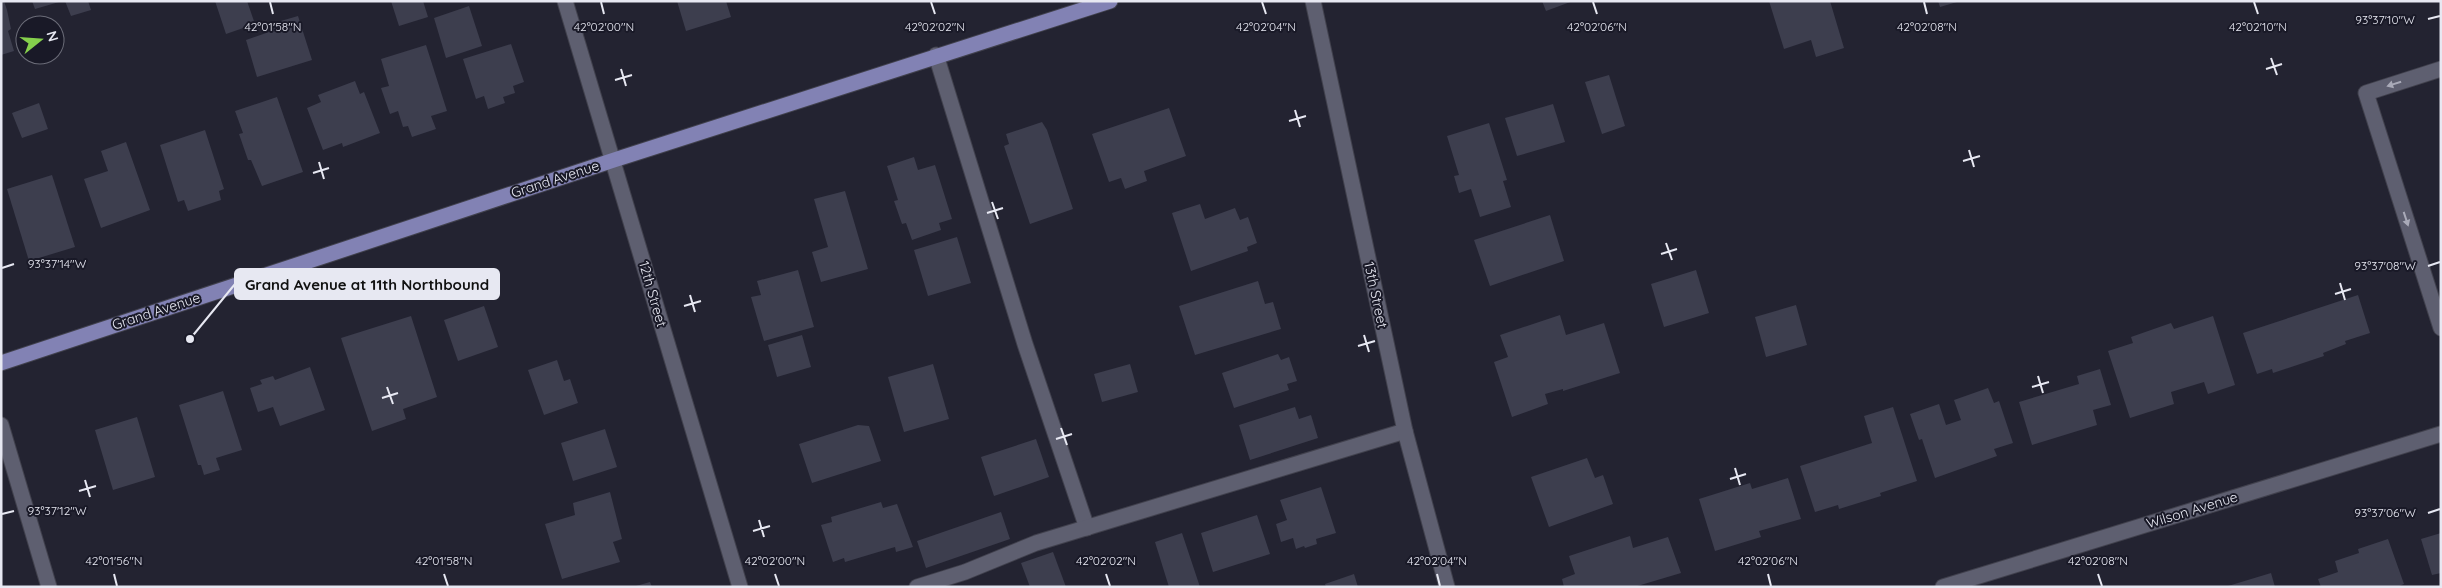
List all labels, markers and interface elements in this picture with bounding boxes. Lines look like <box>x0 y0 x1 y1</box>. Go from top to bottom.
text: 93°37'10"W <box>2355 12 2415 27</box>
north arrow <box>15 15 65 65</box>
text: 42°01'58"N <box>244 19 302 34</box>
text: 42°02'00"N <box>574 19 634 34</box>
text: 42°02'02"N <box>905 19 965 34</box>
text: 42°02'04"N <box>1236 19 1296 34</box>
text: 42°02'06"N <box>1567 19 1627 34</box>
text: 42°02'08"N <box>1897 19 1957 34</box>
text: 42°02'10"N <box>2229 19 2287 34</box>
text: N <box>42 29 63 44</box>
one-way arrow <box>2387 80 2402 88</box>
street label: Grand Avenue <box>509 156 601 202</box>
one-way arrow <box>2403 212 2411 227</box>
text: 93°37'14"W <box>28 256 87 271</box>
text: 93°37'08"W <box>2354 258 2416 273</box>
street label: 12th Street <box>635 259 671 329</box>
street label: 13th Street <box>1360 260 1392 330</box>
callout: Grand Avenue at 11th Northbound <box>235 269 499 299</box>
text: Grand Avenue at 11th Northbound <box>245 275 489 294</box>
street label: Grand Avenue <box>110 288 202 334</box>
street label: Wilson Avenue <box>2144 488 2240 532</box>
text: 93°37'12"W <box>27 503 87 518</box>
text: 93°37'06"W <box>2354 505 2416 520</box>
text: 42°01'56"N <box>85 553 143 568</box>
text: 42°01'58"N <box>415 553 473 568</box>
text: 42°02'00"N <box>745 553 805 568</box>
text: 42°02'02"N <box>1076 553 1136 568</box>
text: 42°02'04"N <box>1407 553 1467 568</box>
text: 42°02'06"N <box>1738 553 1798 568</box>
text: 42°02'08"N <box>2068 553 2128 568</box>

